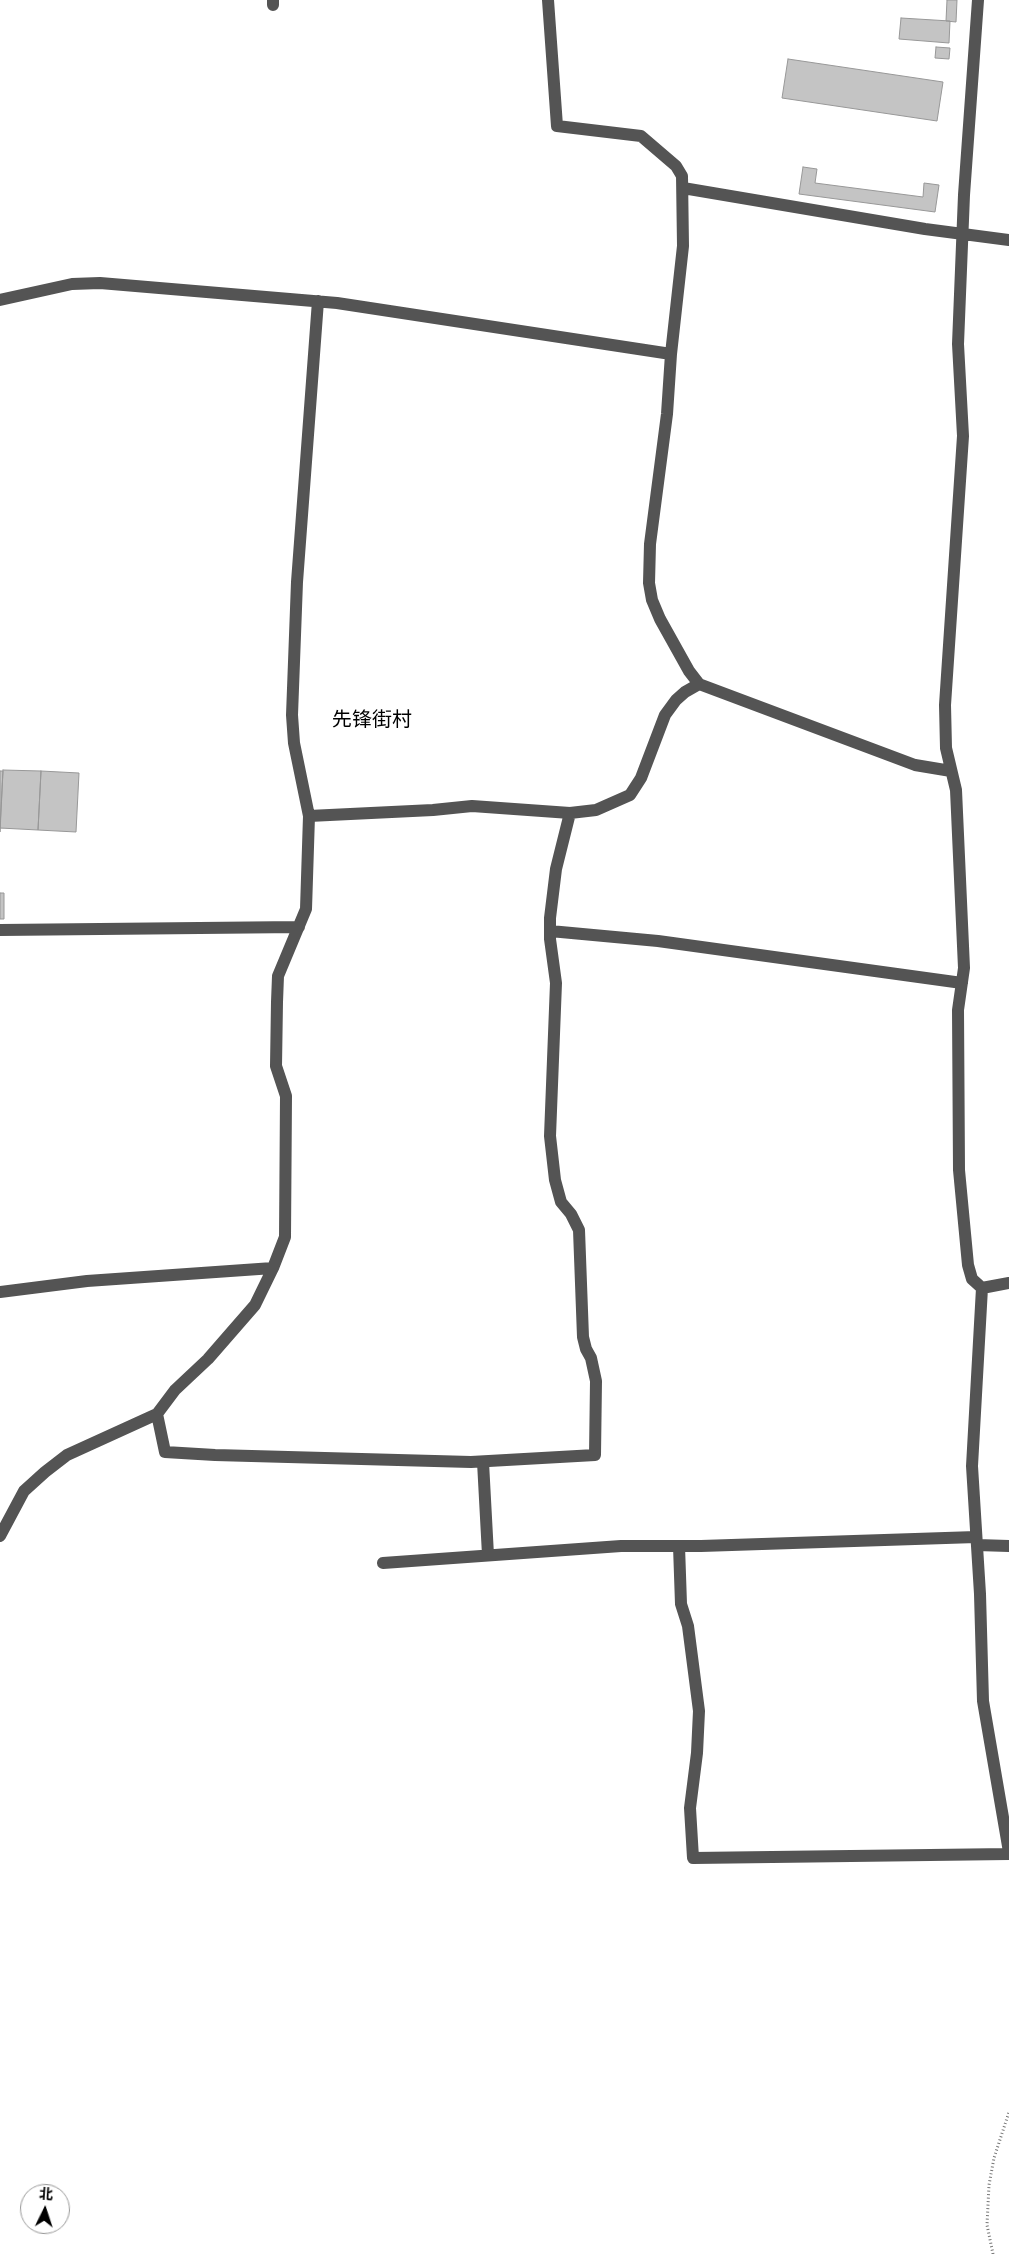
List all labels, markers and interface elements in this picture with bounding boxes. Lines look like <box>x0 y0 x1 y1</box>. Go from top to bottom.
district label: 先锋街村 <box>332 708 412 732</box>
north arrow <box>20 2184 70 2234</box>
text: 北 <box>38 2186 54 2204</box>

